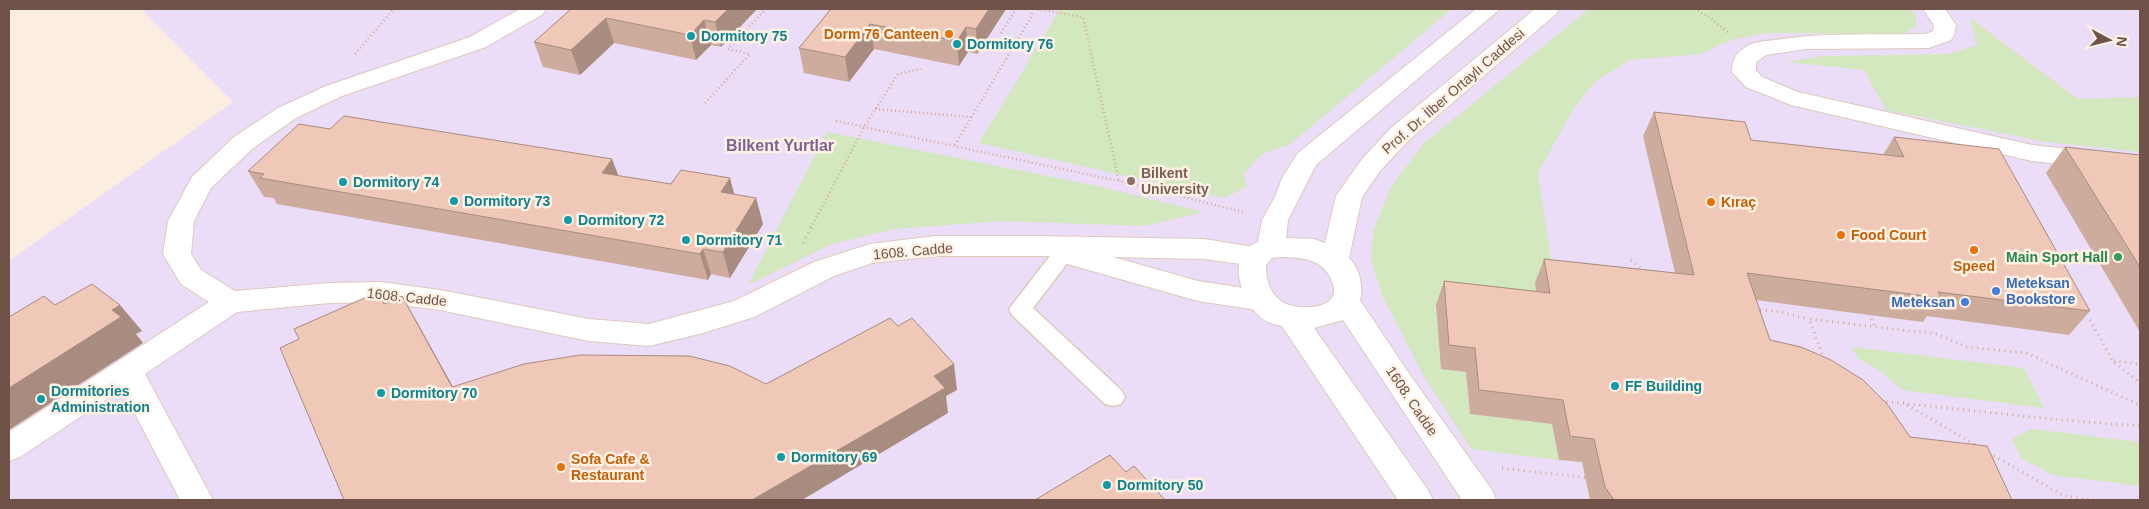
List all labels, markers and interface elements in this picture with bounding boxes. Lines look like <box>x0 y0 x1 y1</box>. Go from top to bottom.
north arrow <box>2084 15 2134 65</box>
street label: Prof. Dr. İlber Ortaylı Caddesi <box>1378 24 1527 157</box>
place label: Dorm 76 Canteen <box>824 26 939 42</box>
place label: Dormitory 75 <box>701 28 788 44</box>
marker: Dorm 76 Canteen <box>943 28 955 40</box>
marker: Dormitory 75 <box>685 30 697 42</box>
place label: Dormitory 76 <box>967 36 1054 52</box>
text: N <box>2113 36 2130 48</box>
marker: Dormitory 76 <box>951 38 963 50</box>
district label: Bilkent Yurtlar <box>726 137 834 154</box>
place label: Bilkent University <box>1141 165 1209 197</box>
place label: Dormitory 74 <box>353 174 440 190</box>
marker: Bilkent University <box>1125 175 1137 187</box>
marker: Dormitory 74 <box>337 176 349 188</box>
place label: Dormitory 73 <box>464 193 551 209</box>
place label: Kıraç <box>1721 194 1756 210</box>
marker: Dormitory 73 <box>448 195 460 207</box>
marker: Kıraç <box>1705 196 1717 208</box>
place label: Dormitory 72 <box>578 212 665 228</box>
marker: Dormitory 72 <box>562 214 574 226</box>
place label: Food Court <box>1851 227 1927 243</box>
marker: Food Court <box>1835 229 1847 241</box>
place label: Dormitory 71 <box>696 232 783 248</box>
marker: Dormitory 71 <box>680 234 692 246</box>
street label: 1608. Cadde <box>872 240 954 262</box>
marker: Speed <box>1968 244 1980 256</box>
place label: Main Sport Hall <box>2006 249 2108 265</box>
marker: Main Sport Hall <box>2112 251 2124 263</box>
place label: Speed <box>1953 258 1995 274</box>
place label: Meteksan Bookstore <box>2006 275 2075 307</box>
street label: 1608. Cadde <box>366 285 448 309</box>
marker: Meteksan Bookstore <box>1990 285 2002 297</box>
place label: Meteksan <box>1891 294 1955 310</box>
marker: Meteksan <box>1959 296 1971 308</box>
street label: 1608. Cadde <box>1383 363 1441 439</box>
place label: FF Building <box>1625 378 1702 394</box>
marker: FF Building <box>1609 380 1621 392</box>
place label: Dormitories Administration <box>51 383 150 415</box>
place label: Dormitory 70 <box>391 385 478 401</box>
marker: Dormitory 70 <box>375 387 387 399</box>
marker: Dormitories Administration <box>35 393 47 405</box>
place label: Dormitory 69 <box>791 449 878 465</box>
place label: Sofa Cafe & Restaurant <box>571 451 650 483</box>
marker: Dormitory 69 <box>775 451 787 463</box>
marker: Sofa Cafe & Restaurant <box>555 461 567 473</box>
place label: Dormitory 50 <box>1117 477 1204 493</box>
marker: Dormitory 50 <box>1101 479 1113 491</box>

